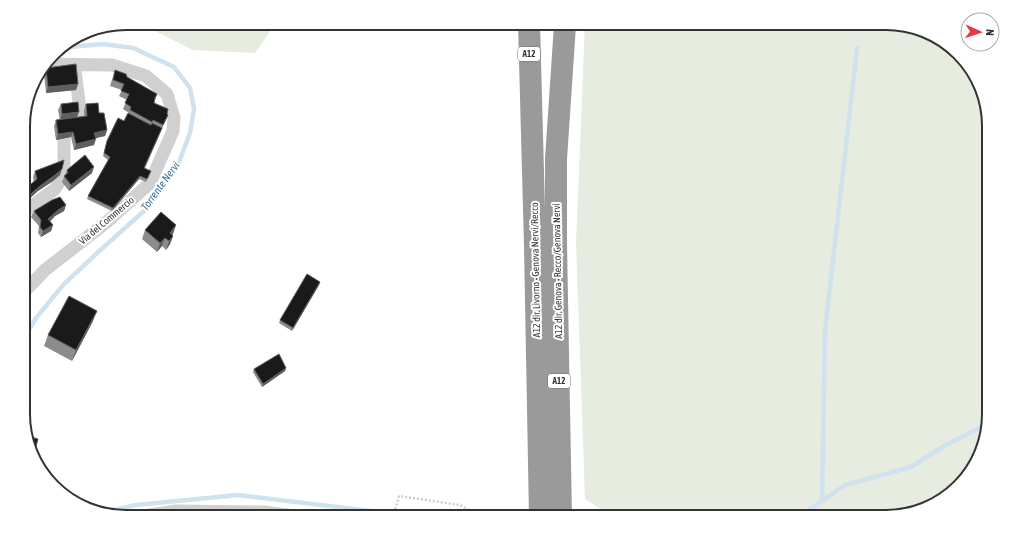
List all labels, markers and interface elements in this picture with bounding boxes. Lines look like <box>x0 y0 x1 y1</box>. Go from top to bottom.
north arrow <box>960 12 1000 52</box>
text: N <box>984 29 996 36</box>
road number: A12 <box>518 47 540 61</box>
water label: Torrente Nervi <box>138 159 182 213</box>
street label: Via del Commercio <box>77 194 136 247</box>
street label: A12 dir. Livorno - Genova Nervi/Recco <box>529 202 542 338</box>
street label: A12 dir. Genova - Recco/Genova Nervi <box>551 203 564 339</box>
road number: A12 <box>548 374 570 388</box>

